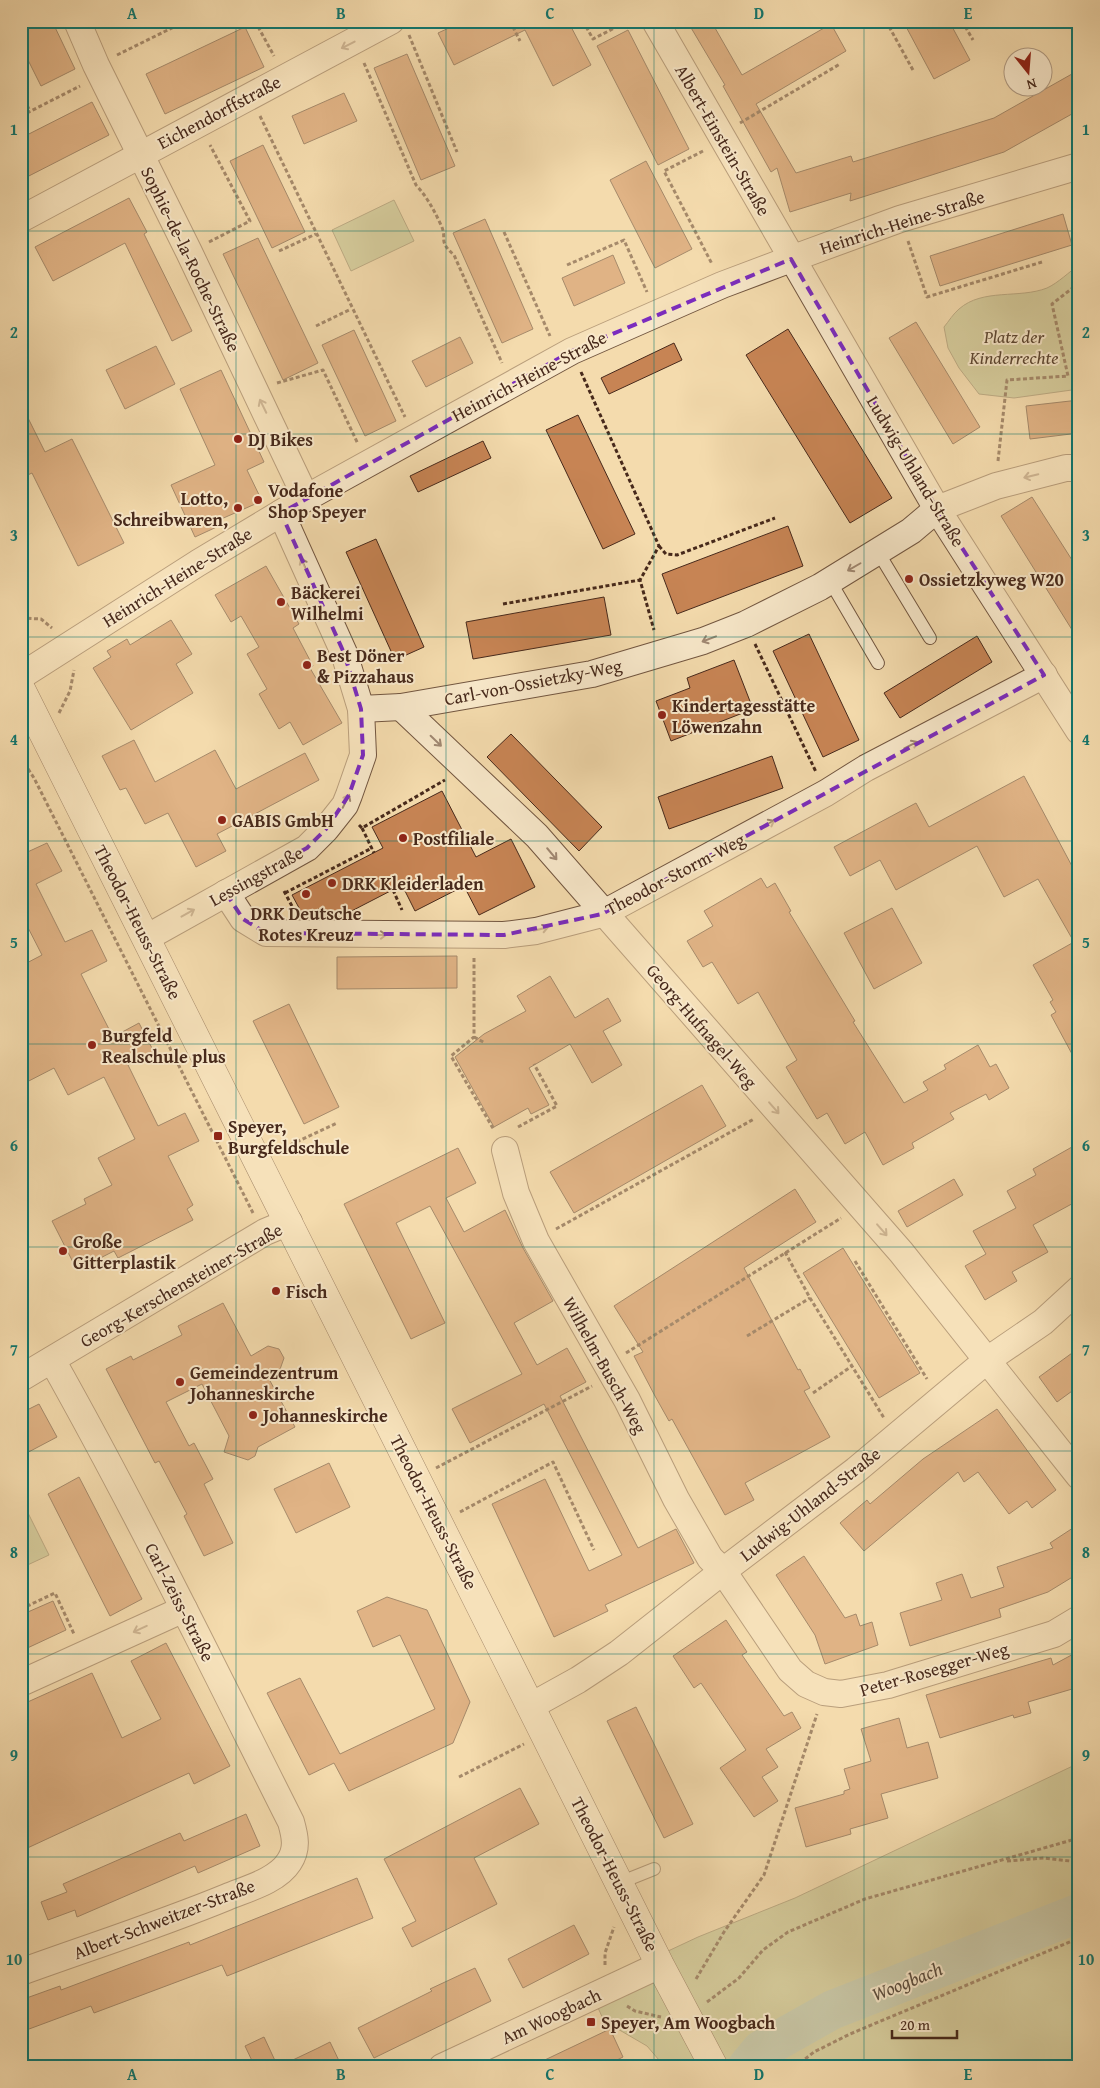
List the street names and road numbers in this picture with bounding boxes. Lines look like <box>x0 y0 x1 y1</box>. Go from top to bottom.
street label: Albert-Einstein-Straße <box>669 59 777 221</box>
street label: Eichendorffstraße <box>152 68 286 156</box>
street label: Sophie-de-la-Roche-Straße <box>134 162 248 356</box>
street label: Heinrich-Heine-Straße <box>816 183 988 261</box>
street label: Heinrich-Heine-Straße <box>447 324 611 428</box>
street label: Ludwig-Uhland-Straße <box>860 390 972 552</box>
street label: Heinrich-Heine-Straße <box>97 520 257 634</box>
street label: Carl-von-Ossietzky-Weg <box>442 652 624 712</box>
street label: Theodor-Storm-Weg <box>600 826 750 922</box>
street label: Lessingstraße <box>204 839 308 913</box>
street label: Theodor-Heuss-Straße <box>87 840 189 1004</box>
street label: Georg-Hufnagel-Weg <box>640 958 764 1094</box>
street label: Georg-Kerschensteiner-Straße <box>75 1216 287 1354</box>
street label: Wilhelm-Busch-Weg <box>556 1292 654 1438</box>
street label: Theodor-Heuss-Straße <box>383 1430 485 1594</box>
street label: Ludwig-Uhland-Straße <box>734 1440 886 1568</box>
street label: Carl-Zeiss-Straße <box>138 1538 222 1666</box>
street label: Peter-Rosegger-Weg <box>856 1635 1012 1703</box>
street label: Theodor-Heuss-Straße <box>564 1792 666 1956</box>
street label: Albert-Schweitzer-Straße <box>69 1872 259 1966</box>
street label: Am Woogbach <box>497 1981 605 2051</box>

